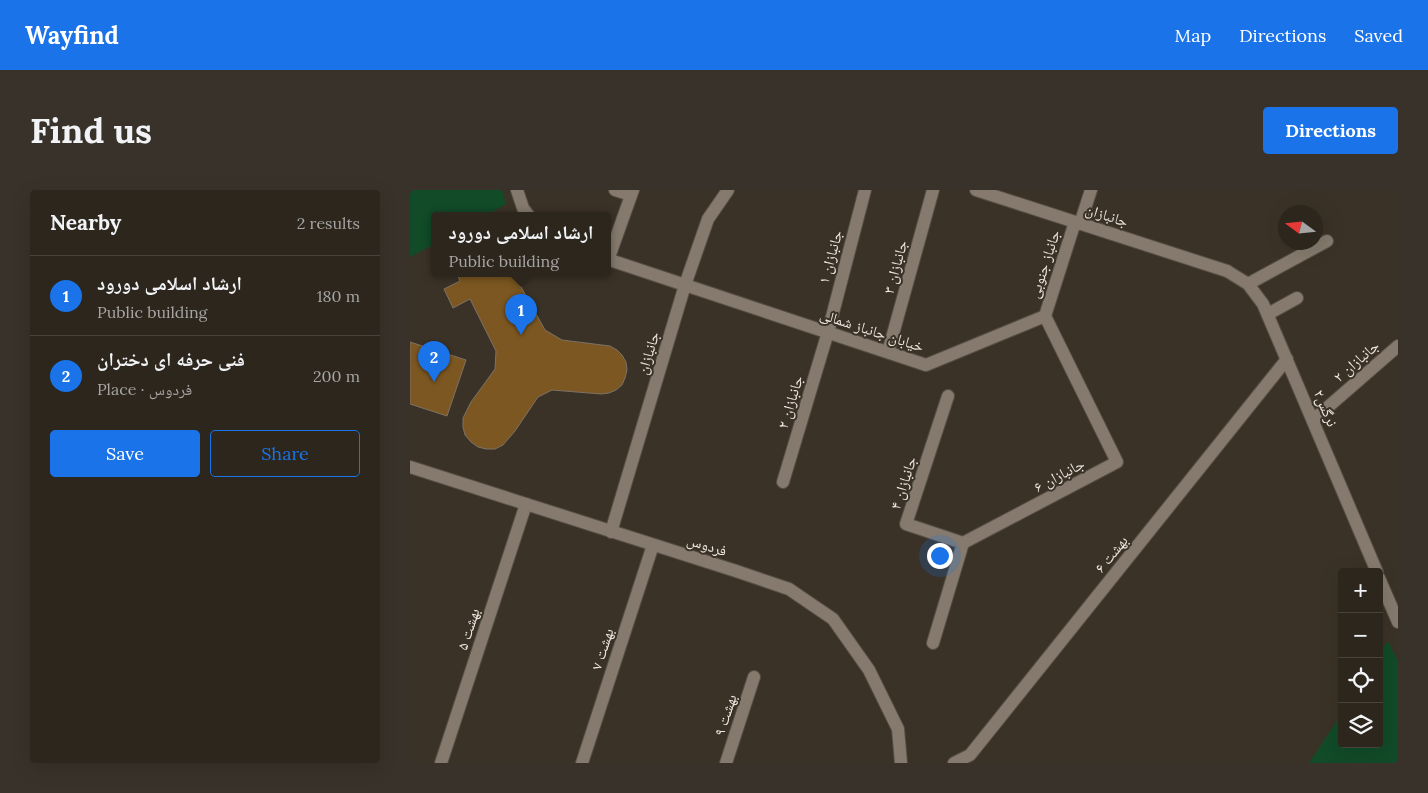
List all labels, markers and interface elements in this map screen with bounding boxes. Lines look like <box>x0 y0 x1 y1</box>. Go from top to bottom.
text: Wayfind <box>25 20 119 51</box>
text: Map <box>1175 24 1211 47</box>
text: Directions <box>1239 24 1326 47</box>
text: Saved <box>1354 24 1403 47</box>
button: Directions <box>1263 107 1398 154</box>
text: Find us <box>30 108 152 153</box>
street label: جانبازان <box>1083 199 1131 232</box>
north arrow <box>1278 205 1323 250</box>
text: Nearby <box>50 209 121 236</box>
popup <box>431 212 611 277</box>
text: 2 results <box>297 213 360 233</box>
text: ارشاد اسلامی دورود <box>449 220 593 244</box>
street label: جانباز جنوبی <box>1024 227 1065 301</box>
street label: جانبازان ۱ <box>814 228 847 286</box>
street label: جانبازان ۳ <box>879 238 912 296</box>
text: Public building <box>449 251 559 271</box>
text: ارشاد اسلامی دورود <box>97 271 242 295</box>
text: 1 <box>63 286 69 306</box>
text: 180 m <box>317 286 360 306</box>
pin: 1 <box>505 294 537 335</box>
text: Public building <box>97 302 207 322</box>
street label: خیابان جانباز شمالی <box>817 304 927 357</box>
street label: جانبازان <box>633 329 665 377</box>
street label: جانبازان ۲ <box>1329 336 1384 387</box>
pin: 2 <box>418 341 450 382</box>
text: فنی حرفه ای دختران <box>97 347 245 371</box>
text: 2 <box>62 366 70 386</box>
text: 200 m <box>313 366 360 386</box>
street label: جانبازان ۲ <box>773 373 808 431</box>
text: Place · فردوس <box>97 379 192 399</box>
street label: نرگس۲ <box>1309 387 1342 430</box>
button: Save <box>50 430 200 477</box>
button: Share <box>210 430 360 477</box>
street label: جانبازان ۴ <box>886 454 922 512</box>
street label: جانبازان ۶ <box>1030 454 1088 497</box>
street label: فردوس <box>684 530 729 561</box>
street label: بهشت ۶ <box>1090 531 1132 577</box>
your location <box>927 543 953 569</box>
map controls <box>1338 568 1383 748</box>
button: + <box>1338 568 1383 613</box>
street label: بهشت ۵ <box>452 606 484 652</box>
button: − <box>1338 613 1383 658</box>
street label: بهشت ۷ <box>586 626 618 672</box>
button: locate <box>1338 658 1383 703</box>
street label: بهشت ۹ <box>709 692 741 738</box>
button: layers <box>1338 703 1383 748</box>

